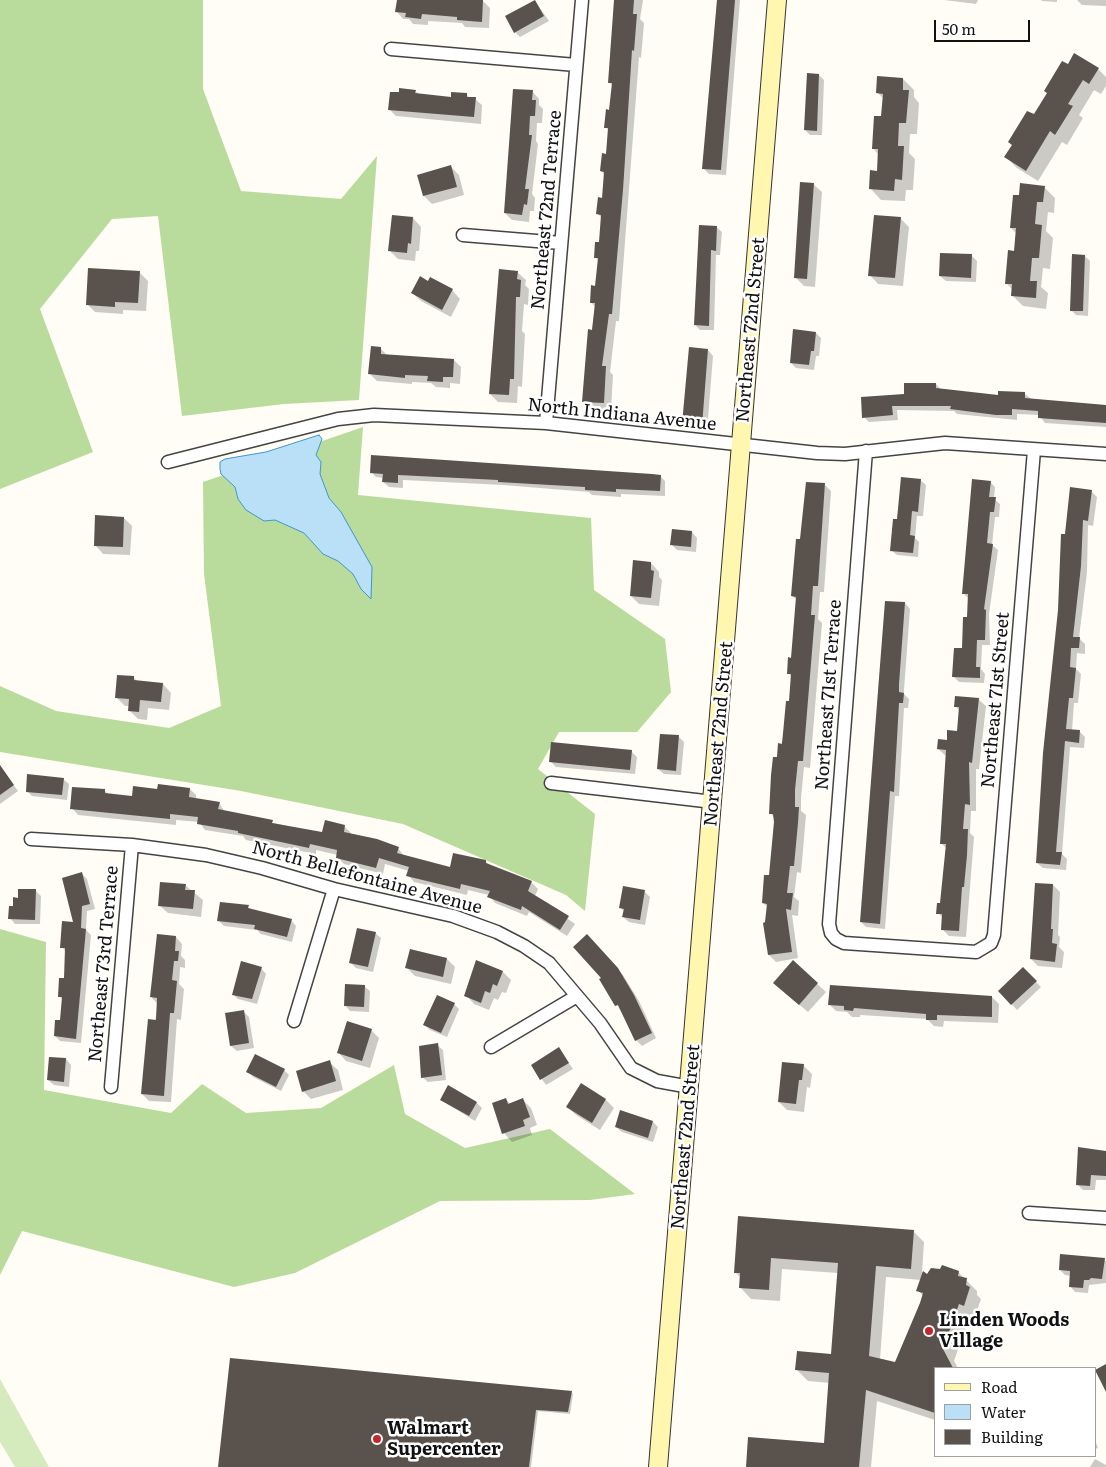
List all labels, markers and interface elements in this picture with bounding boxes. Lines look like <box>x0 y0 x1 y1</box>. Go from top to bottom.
scale bar <box>936 10 1032 42</box>
text: 50 m <box>942 17 976 40</box>
street label: Northeast 72nd Terrace <box>528 109 566 311</box>
street label: Northeast 72nd Street <box>732 236 770 424</box>
street label: North Indiana Avenue <box>526 394 718 436</box>
street label: Northeast 71st Terrace <box>812 599 846 791</box>
street label: Northeast 71st Street <box>978 611 1014 789</box>
street label: Northeast 72nd Street <box>700 640 738 828</box>
street label: North Bellefontaine Avenue <box>250 837 484 919</box>
street label: Northeast 73rd Terrace <box>85 865 123 1063</box>
street label: Northeast 72nd Street <box>667 1043 705 1231</box>
place label: Linden Woods Village <box>939 1310 1069 1352</box>
marker: Linden Woods Village <box>923 1325 935 1337</box>
legend <box>934 1367 1096 1457</box>
text: Road <box>981 1375 1017 1398</box>
text: Water <box>981 1400 1026 1423</box>
place label: Walmart Supercenter <box>387 1418 501 1460</box>
text: Building <box>981 1425 1043 1448</box>
marker: Walmart Supercenter <box>371 1433 383 1445</box>

